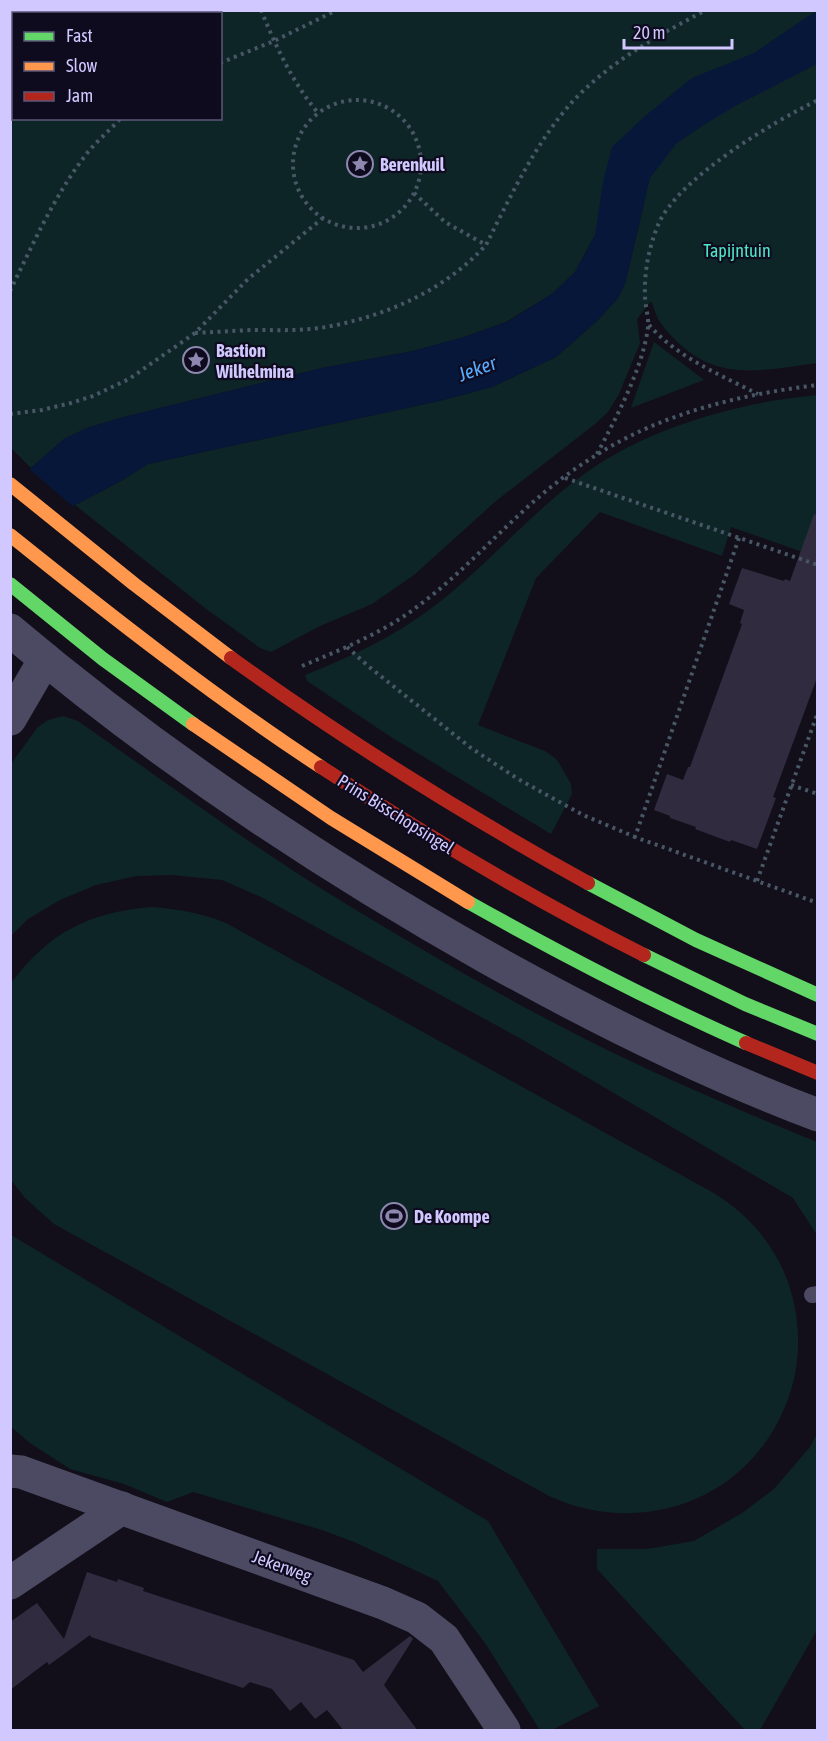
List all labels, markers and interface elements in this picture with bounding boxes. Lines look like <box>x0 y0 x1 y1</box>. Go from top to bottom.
legend <box>12 12 222 120</box>
scale bar <box>624 12 732 50</box>
text: 20 m <box>633 22 665 43</box>
text: Fast <box>66 25 93 46</box>
text: Slow <box>66 55 97 76</box>
text: Jam <box>66 85 93 106</box>
place icon: Berenkuil <box>345 149 375 179</box>
place label: Berenkuil <box>380 154 445 175</box>
park label: Tapijntuin <box>703 240 771 261</box>
place label: Bastion Wilhelmina <box>215 340 294 382</box>
place icon: Bastion Wilhelmina <box>181 345 211 375</box>
water label: Jeker <box>454 350 500 386</box>
street label: Prins Bisschopsingel <box>334 770 458 858</box>
sports icon: De Koompe <box>379 1201 409 1231</box>
place label: De Koompe <box>414 1206 490 1227</box>
street label: Jekerweg <box>250 1546 315 1586</box>

